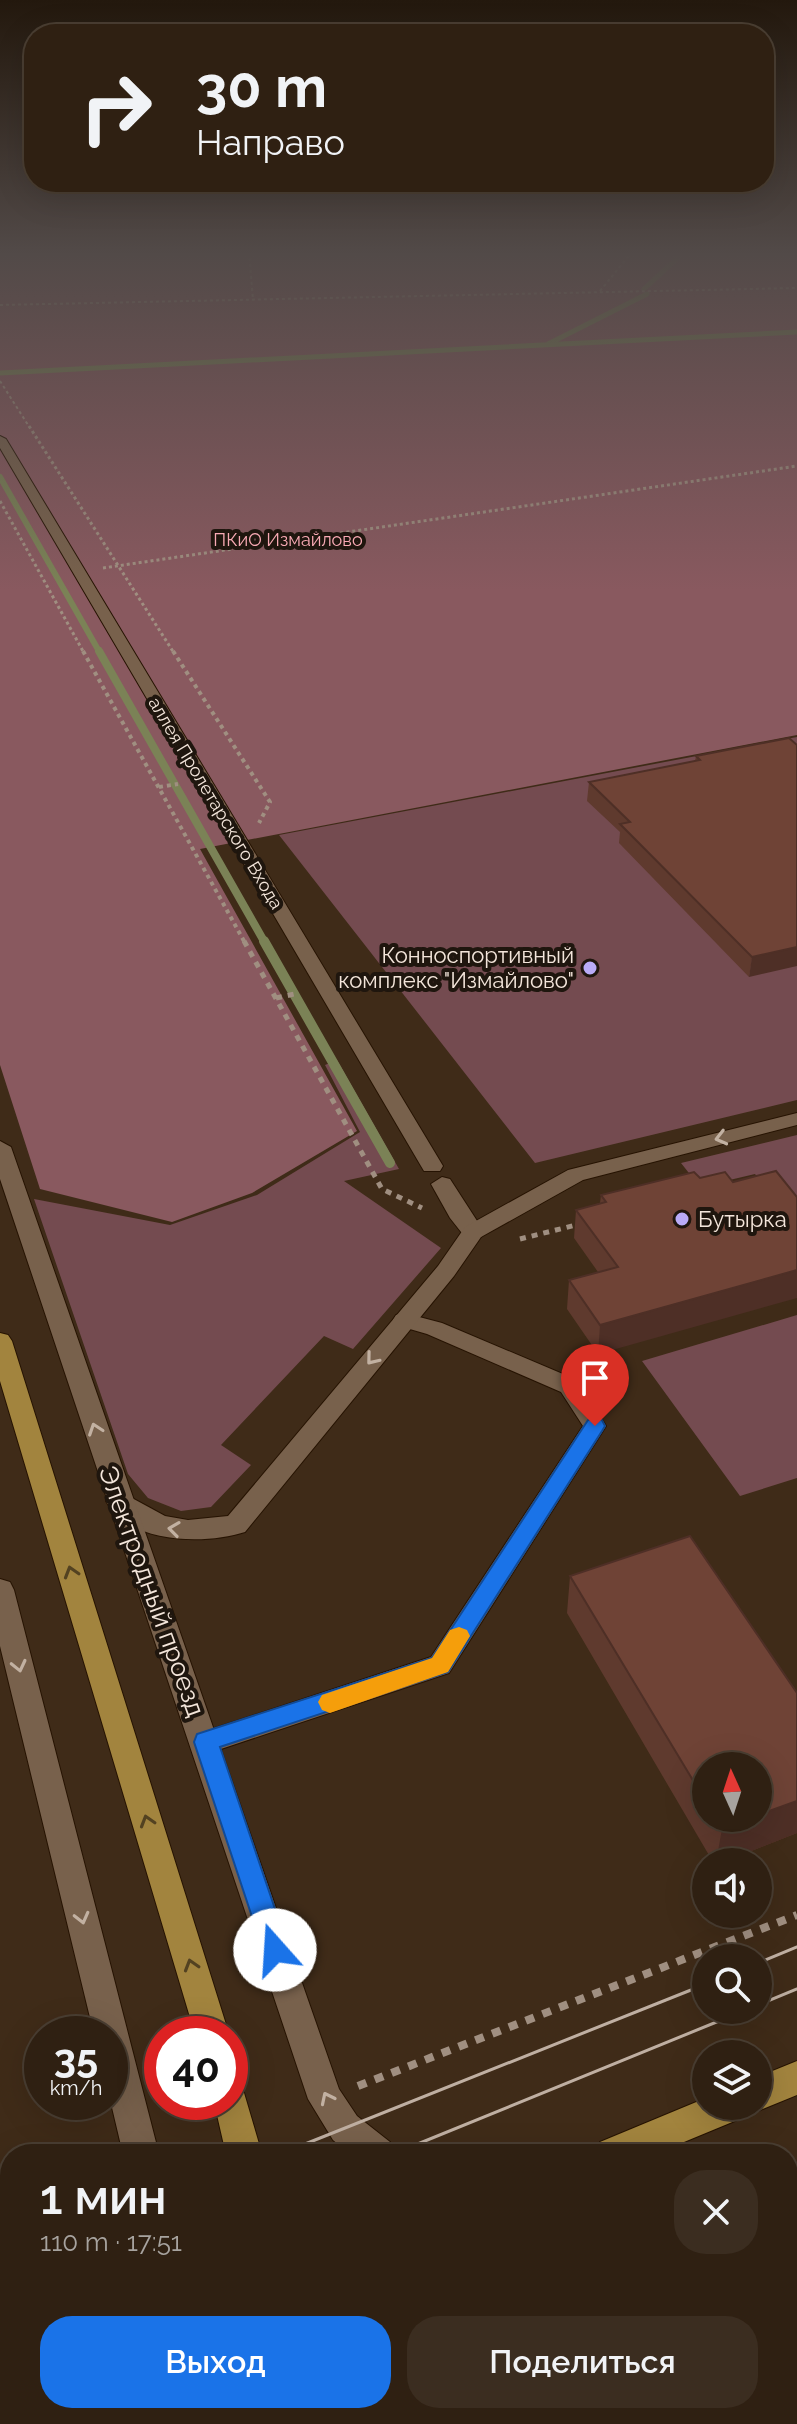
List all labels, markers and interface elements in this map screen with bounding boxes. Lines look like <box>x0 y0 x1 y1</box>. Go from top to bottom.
text: 30 m <box>196 54 327 120</box>
icon: right <box>64 56 168 160</box>
text: Направо <box>196 121 345 163</box>
park label: ПКиО Измайлово <box>213 529 363 550</box>
street label: аллея Пролетарского Входа <box>144 693 288 913</box>
place label: Конноспортивный комплекс "Измайлово" <box>338 942 574 993</box>
marker: Конноспортивный комплекс "Измайлово" <box>581 959 599 977</box>
one-way arrow <box>715 1129 729 1146</box>
place label: Бутырка <box>698 1206 787 1232</box>
marker: Бутырка <box>673 1210 691 1228</box>
pin <box>561 1344 629 1426</box>
one-way arrow <box>368 1349 382 1364</box>
icon: arrive <box>573 1356 617 1400</box>
one-way arrow <box>89 1423 105 1437</box>
street label: Электродный проезд <box>93 1462 211 1720</box>
one-way arrow <box>167 1521 181 1538</box>
one-way arrow <box>64 1566 80 1580</box>
one-way arrow <box>9 1658 26 1672</box>
north arrow <box>692 1752 772 1832</box>
map controls <box>692 1752 772 2120</box>
one-way arrow <box>140 1814 156 1828</box>
button: sound <box>692 1848 772 1928</box>
position arrow <box>233 1908 317 1992</box>
one-way arrow <box>72 1910 89 1924</box>
button: search <box>692 1944 772 2024</box>
one-way arrow <box>184 1958 200 1972</box>
speed limit sign: 40 <box>144 2016 248 2120</box>
text: 35 <box>54 2034 98 2081</box>
button: layers <box>692 2040 772 2120</box>
text: km/h <box>50 2076 102 2100</box>
one-way arrow <box>321 2091 336 2106</box>
text: 1 мин <box>40 2169 167 2225</box>
button: close <box>674 2170 758 2254</box>
text: 110 m · 17:51 <box>40 2227 182 2257</box>
button: Выход <box>40 2316 391 2408</box>
button: Поделиться <box>407 2316 758 2408</box>

